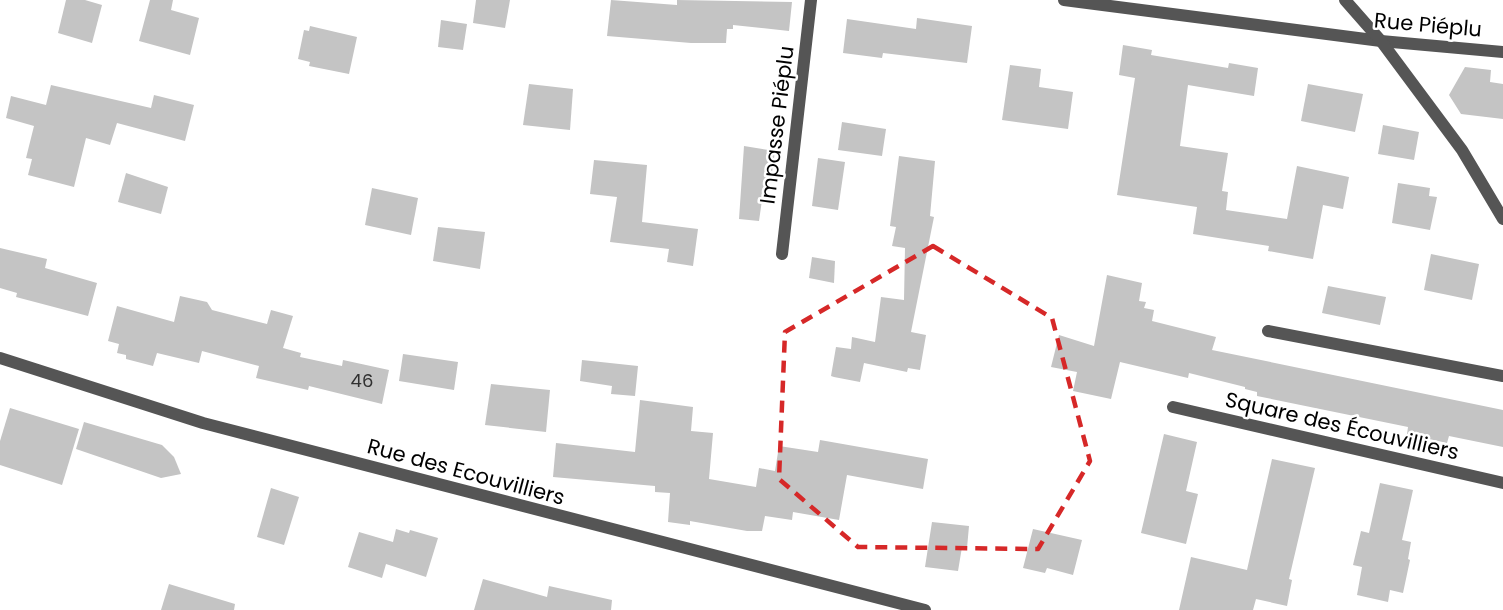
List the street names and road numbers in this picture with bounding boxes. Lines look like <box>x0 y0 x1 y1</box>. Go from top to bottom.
street label: Rue Piéplu <box>1373 5 1483 44</box>
street label: Impasse Piéplu <box>752 44 801 206</box>
street label: Square des Écouvilliers <box>1222 384 1462 467</box>
street label: Rue des Ecouvilliers <box>364 431 568 512</box>

